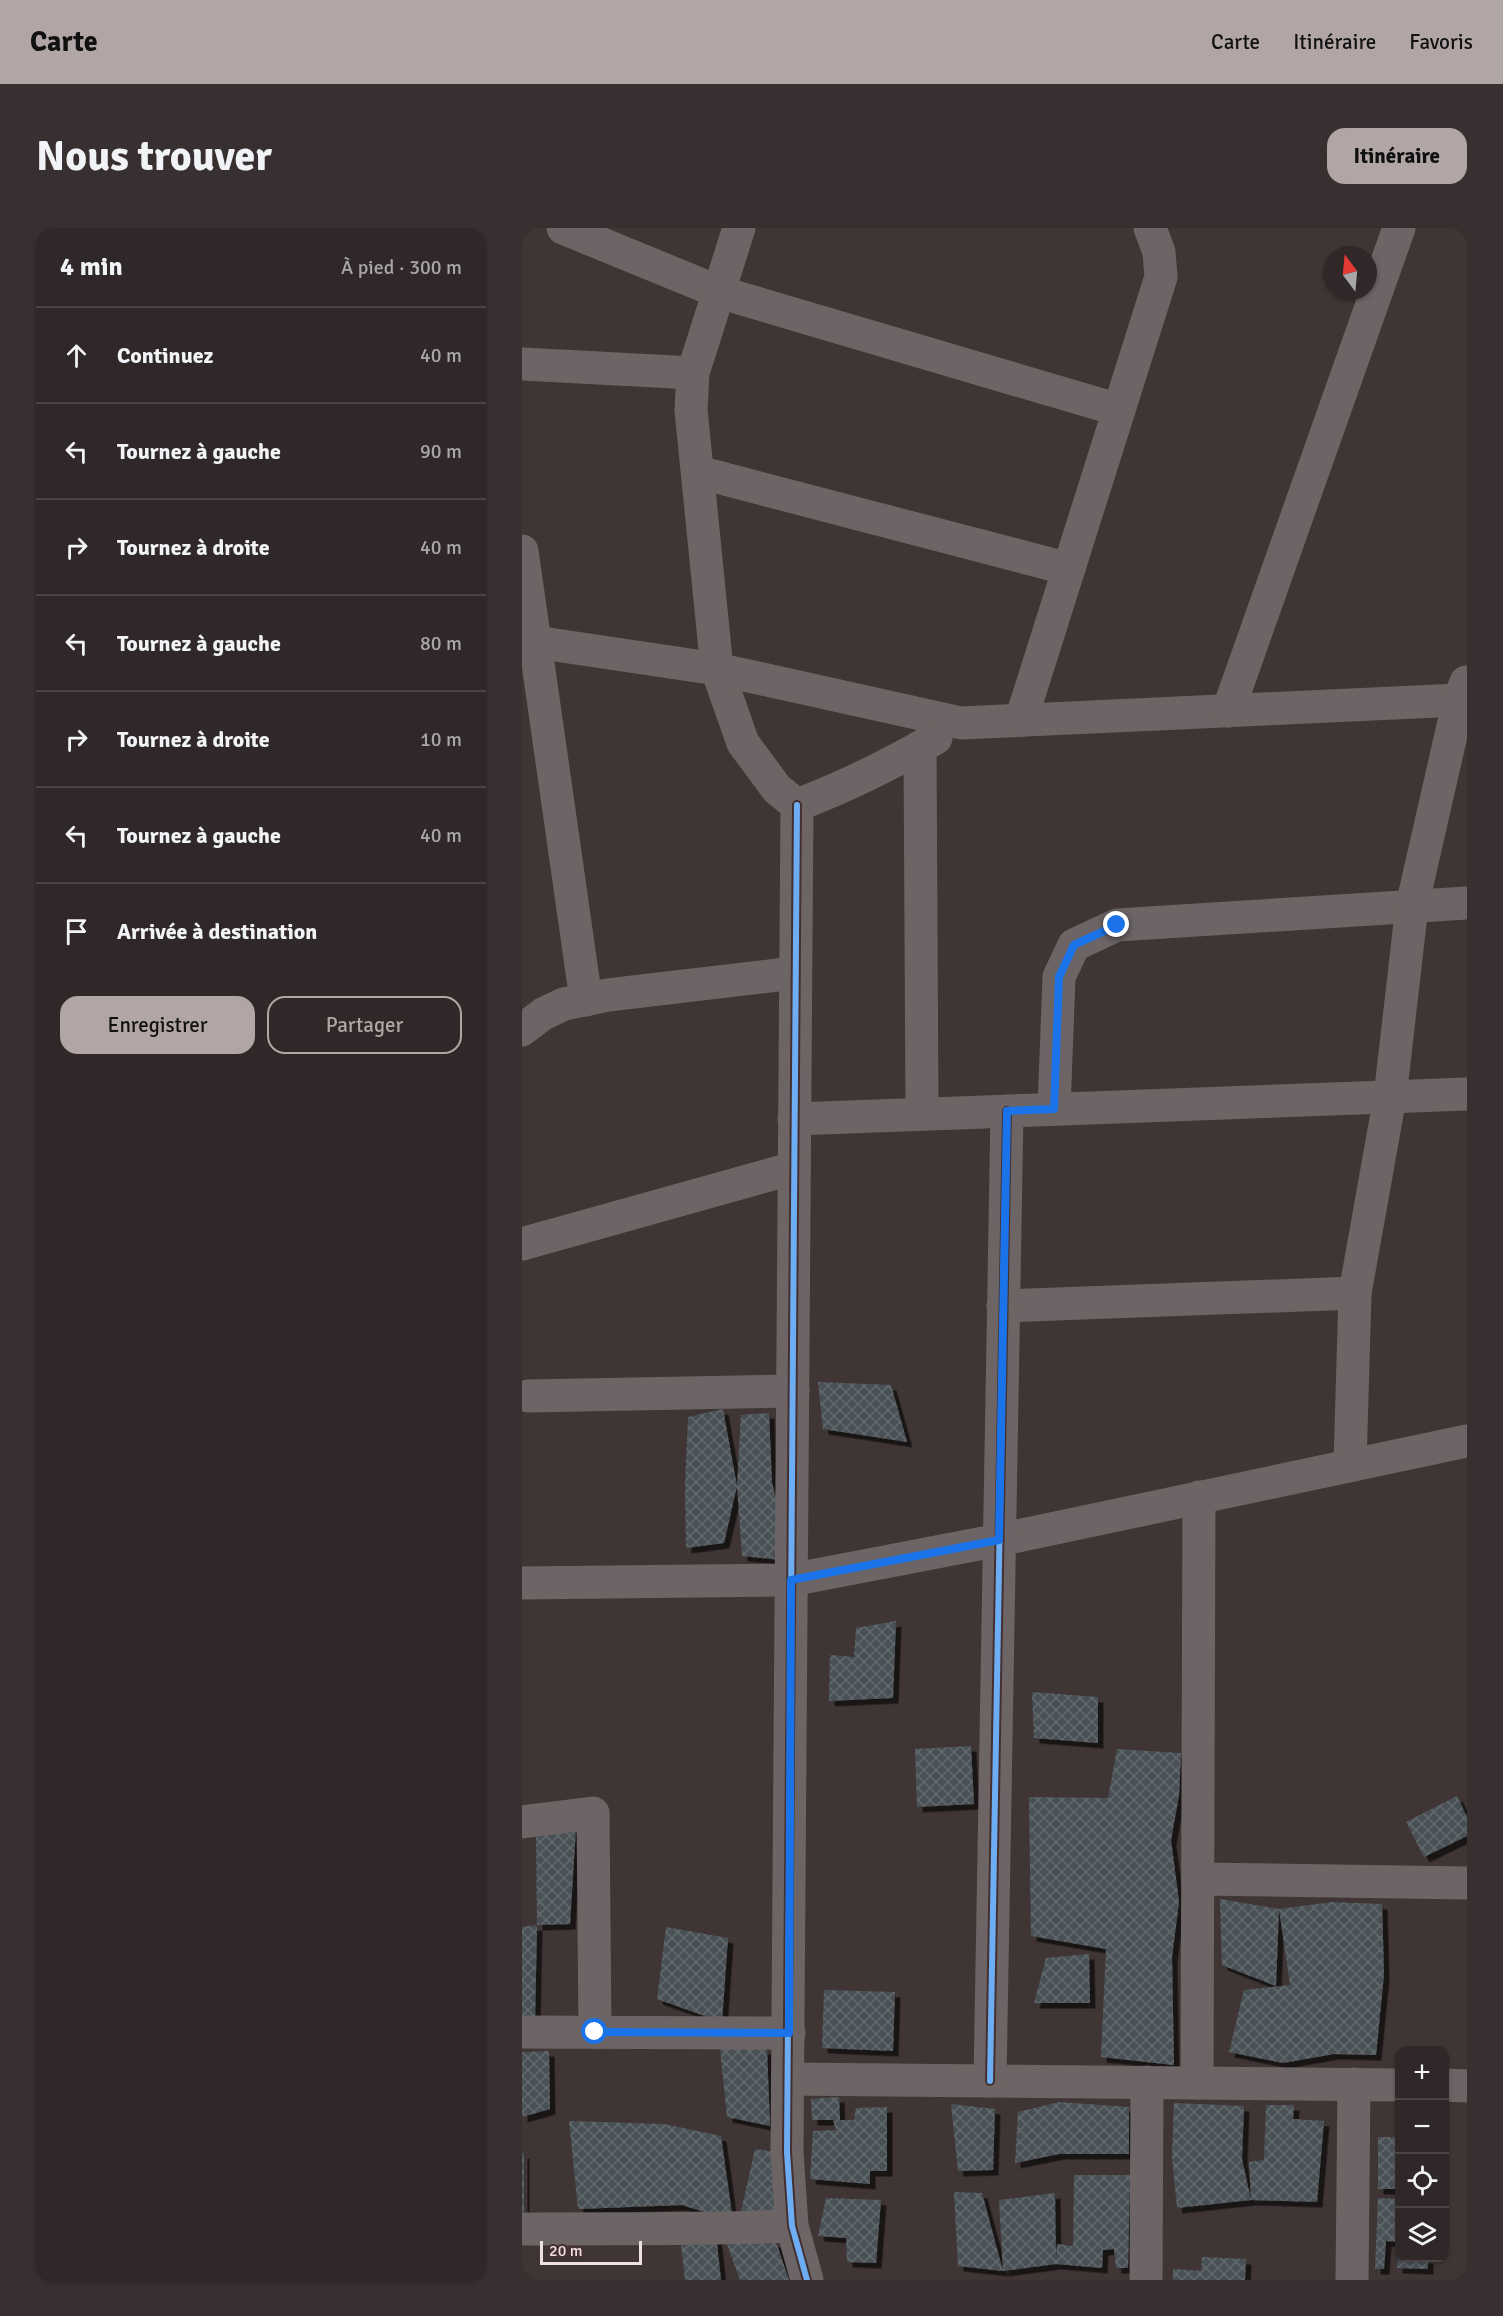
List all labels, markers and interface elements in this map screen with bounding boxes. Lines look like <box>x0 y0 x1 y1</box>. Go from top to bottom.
text: Carte <box>30 25 98 59</box>
text: Carte <box>1211 29 1260 55</box>
text: Itinéraire <box>1293 29 1376 55</box>
text: Favoris <box>1409 29 1473 55</box>
button: Itinéraire <box>1327 128 1467 184</box>
text: Nous trouver <box>36 131 272 182</box>
north arrow <box>1323 246 1377 300</box>
text: 4 min <box>60 251 123 283</box>
text: À pied · 300 m <box>341 255 462 280</box>
icon: ahead <box>60 339 93 372</box>
text: Continuez <box>117 342 213 369</box>
text: 40 m <box>420 343 462 368</box>
icon: left <box>60 435 93 468</box>
text: Tournez à gauche <box>117 438 281 465</box>
text: 90 m <box>420 439 462 464</box>
icon: right <box>60 531 93 564</box>
text: Tournez à droite <box>117 534 270 561</box>
text: 40 m <box>420 535 462 560</box>
icon: left <box>60 627 93 660</box>
text: Tournez à gauche <box>117 630 281 657</box>
text: 80 m <box>420 631 462 656</box>
icon: right <box>60 723 93 756</box>
text: Tournez à droite <box>117 726 270 753</box>
text: 10 m <box>420 727 462 752</box>
icon: left <box>60 819 93 852</box>
text: Tournez à gauche <box>117 822 281 849</box>
text: 40 m <box>420 823 462 848</box>
route end <box>1103 911 1129 937</box>
icon: arrive <box>60 915 93 948</box>
text: Arrivée à destination <box>117 918 317 945</box>
button: Enregistrer <box>60 996 255 1054</box>
button: Partager <box>267 996 462 1054</box>
route start <box>581 2018 607 2044</box>
map controls <box>1395 2046 1449 2262</box>
button: + <box>1395 2046 1449 2100</box>
button: − <box>1395 2100 1449 2154</box>
button: locate <box>1395 2154 1449 2208</box>
button: layers <box>1395 2208 1449 2262</box>
scale bar <box>540 2238 642 2266</box>
text: 20 m <box>549 2241 583 2261</box>

